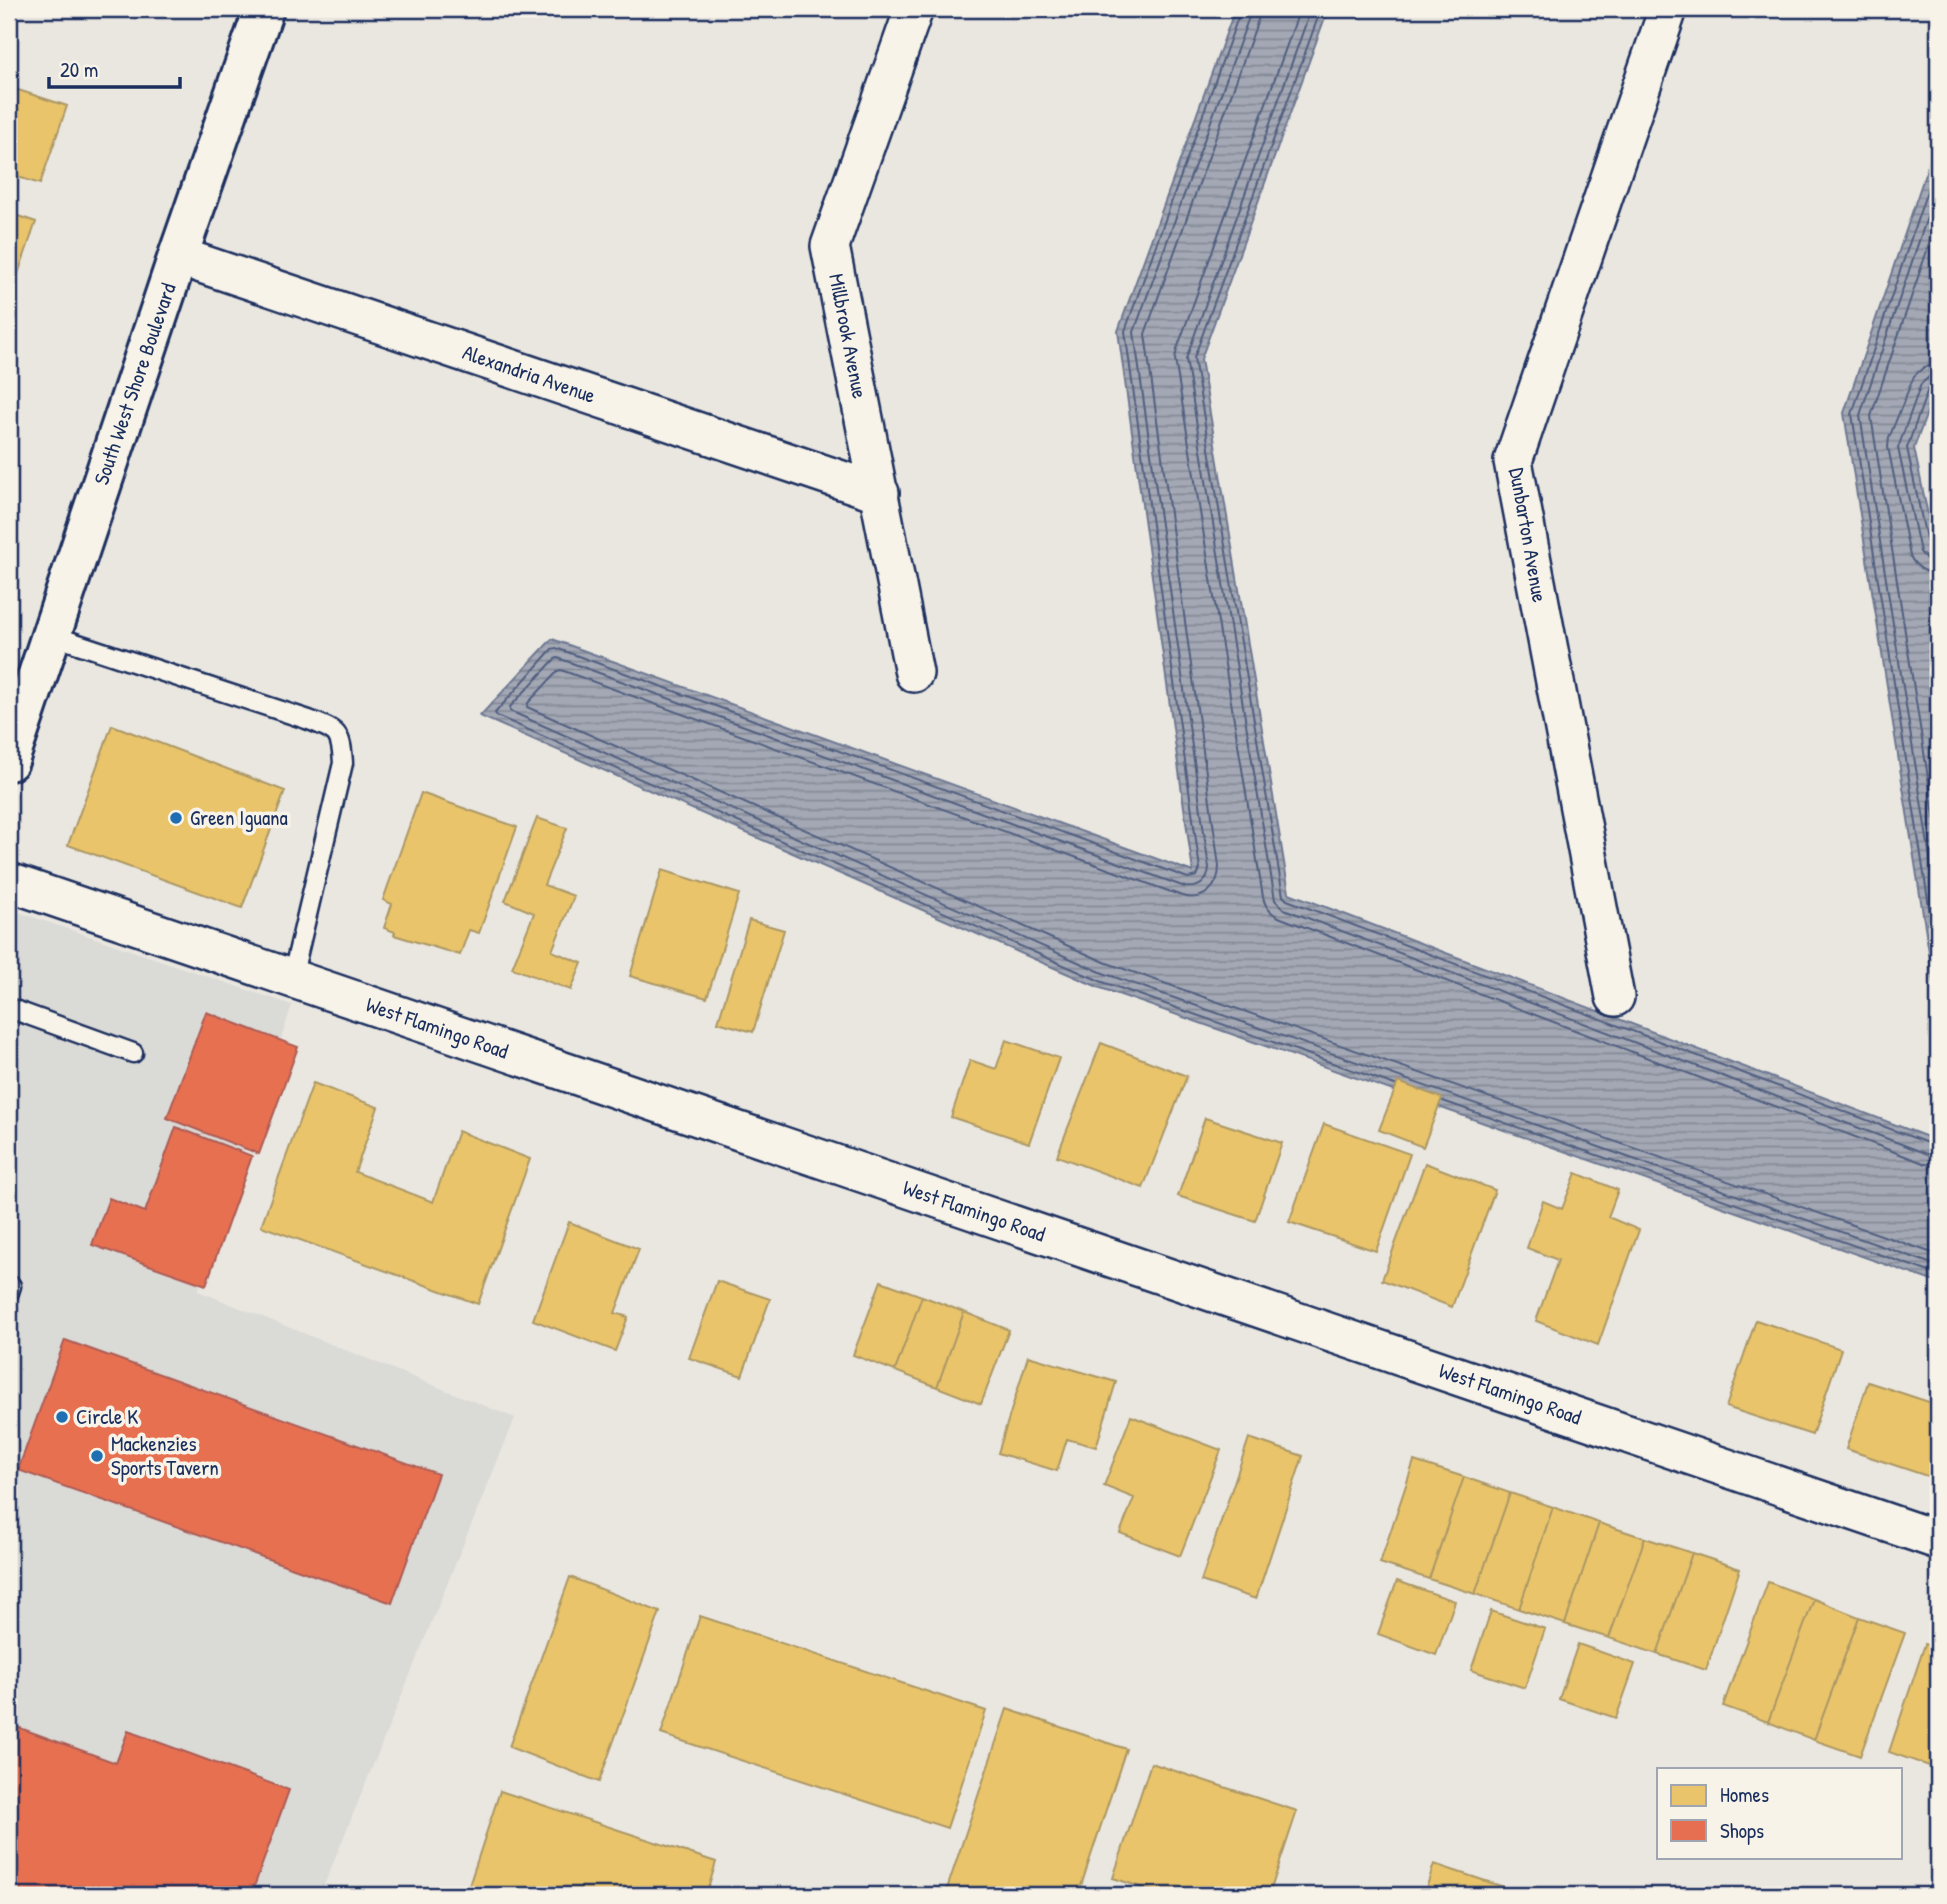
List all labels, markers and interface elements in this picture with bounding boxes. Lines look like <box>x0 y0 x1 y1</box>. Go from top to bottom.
scale bar <box>49 46 180 90</box>
text: 20 m <box>60 55 98 84</box>
street label: Millbrook Avenue <box>822 271 875 401</box>
street label: South West Shore Boulevard <box>86 279 183 488</box>
street label: Alexandria Avenue <box>459 337 599 410</box>
street label: Dunbarton Avenue <box>1502 465 1555 604</box>
place label: Green Iguana <box>190 803 288 832</box>
marker: Green Iguana <box>168 810 184 826</box>
street label: West Flamingo Road <box>362 990 512 1065</box>
street label: West Flamingo Road <box>899 1173 1049 1248</box>
street label: West Flamingo Road <box>1435 1356 1585 1431</box>
place label: Circle K <box>76 1402 138 1431</box>
marker: Circle K <box>54 1409 70 1425</box>
place label: Mackenzies Sports Tavern <box>111 1429 219 1482</box>
marker: Mackenzies Sports Tavern <box>89 1448 105 1464</box>
legend <box>1657 1768 1902 1858</box>
text: Homes <box>1720 1780 1769 1809</box>
text: Shops <box>1720 1816 1764 1845</box>

